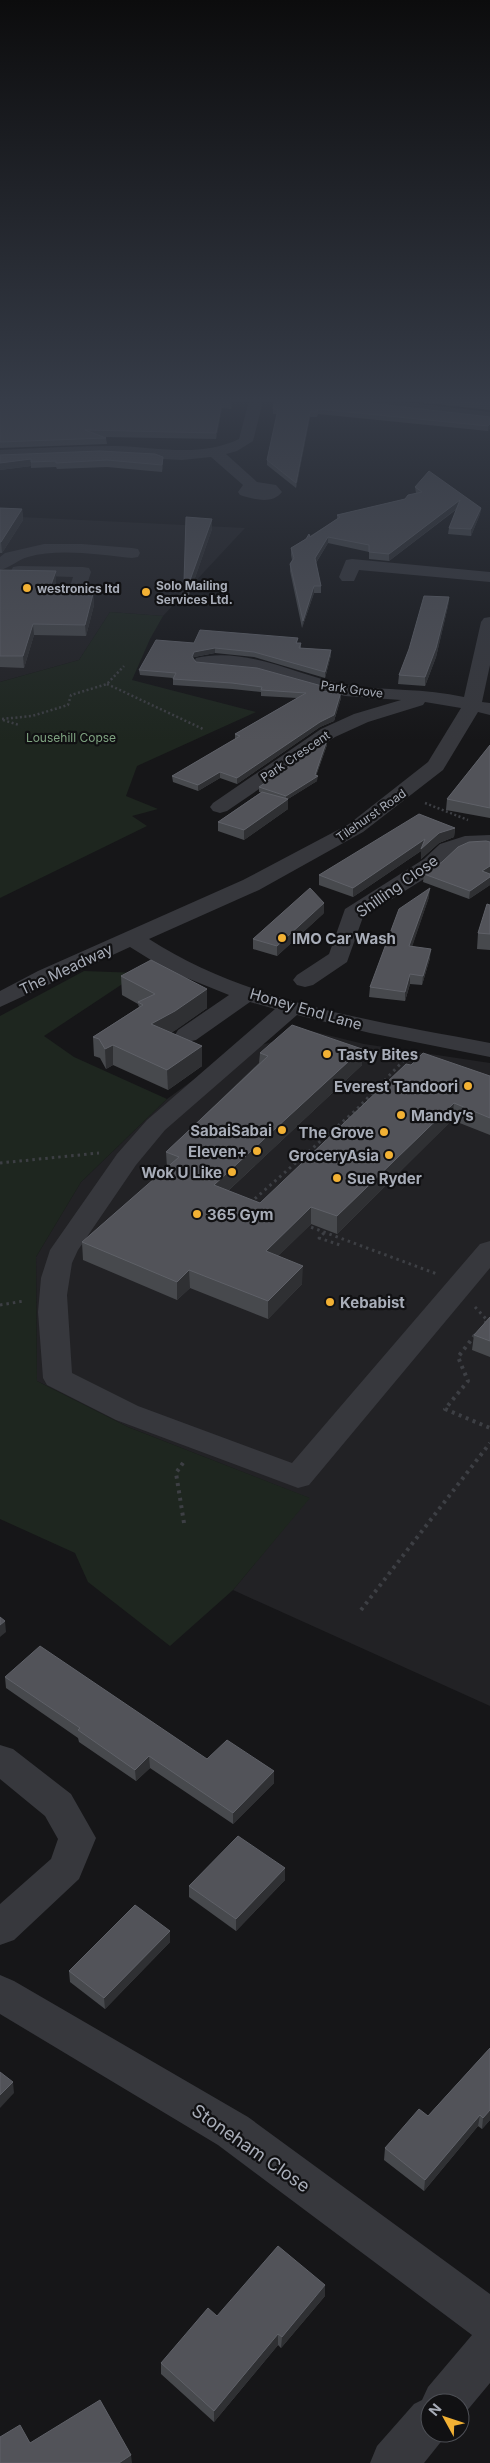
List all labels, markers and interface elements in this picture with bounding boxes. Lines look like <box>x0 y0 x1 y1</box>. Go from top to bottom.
place label: Solo Mailing Services Ltd. <box>156 578 233 607</box>
place label: westronics ltd <box>37 581 120 596</box>
marker: westronics ltd <box>21 582 33 594</box>
marker: Solo Mailing Services Ltd. <box>140 586 152 598</box>
street label: Park Grove <box>320 677 384 701</box>
street label: Park Crescent <box>257 727 333 785</box>
park label: Lousehill Copse <box>26 730 116 745</box>
street label: Tilehurst Road <box>333 785 409 845</box>
street label: Shilling Close <box>352 851 442 921</box>
place label: IMO Car Wash <box>292 929 396 948</box>
marker: IMO Car Wash <box>276 932 288 944</box>
street label: The Meadway <box>16 939 116 999</box>
street label: Honey End Lane <box>248 984 364 1034</box>
place label: Tasty Bites <box>337 1045 418 1064</box>
marker: Tasty Bites <box>321 1048 333 1060</box>
place label: Everest Tandoori <box>334 1077 458 1096</box>
marker: Everest Tandoori <box>462 1080 474 1092</box>
place label: Mandy’s <box>411 1106 474 1125</box>
marker: Mandy’s <box>395 1109 407 1121</box>
place label: SabaiSabai <box>190 1121 272 1140</box>
place label: The Grove <box>299 1123 374 1142</box>
marker: SabaiSabai <box>276 1124 288 1136</box>
marker: The Grove <box>378 1126 390 1138</box>
place label: Eleven+ <box>188 1142 247 1161</box>
marker: Eleven+ <box>251 1145 263 1157</box>
place label: GroceryAsia <box>288 1146 379 1165</box>
marker: GroceryAsia <box>383 1149 395 1161</box>
place label: Wok U Like <box>141 1163 222 1182</box>
marker: Wok U Like <box>226 1166 238 1178</box>
place label: Sue Ryder <box>347 1169 422 1188</box>
marker: Sue Ryder <box>331 1172 343 1184</box>
place label: 365 Gym <box>207 1205 274 1224</box>
marker: 365 Gym <box>191 1208 203 1220</box>
place label: Kebabist <box>340 1293 405 1312</box>
marker: Kebabist <box>324 1296 336 1308</box>
street label: Stoneham Close <box>188 2100 314 2196</box>
north arrow <box>420 2393 470 2443</box>
text: N <box>425 2400 445 2419</box>

